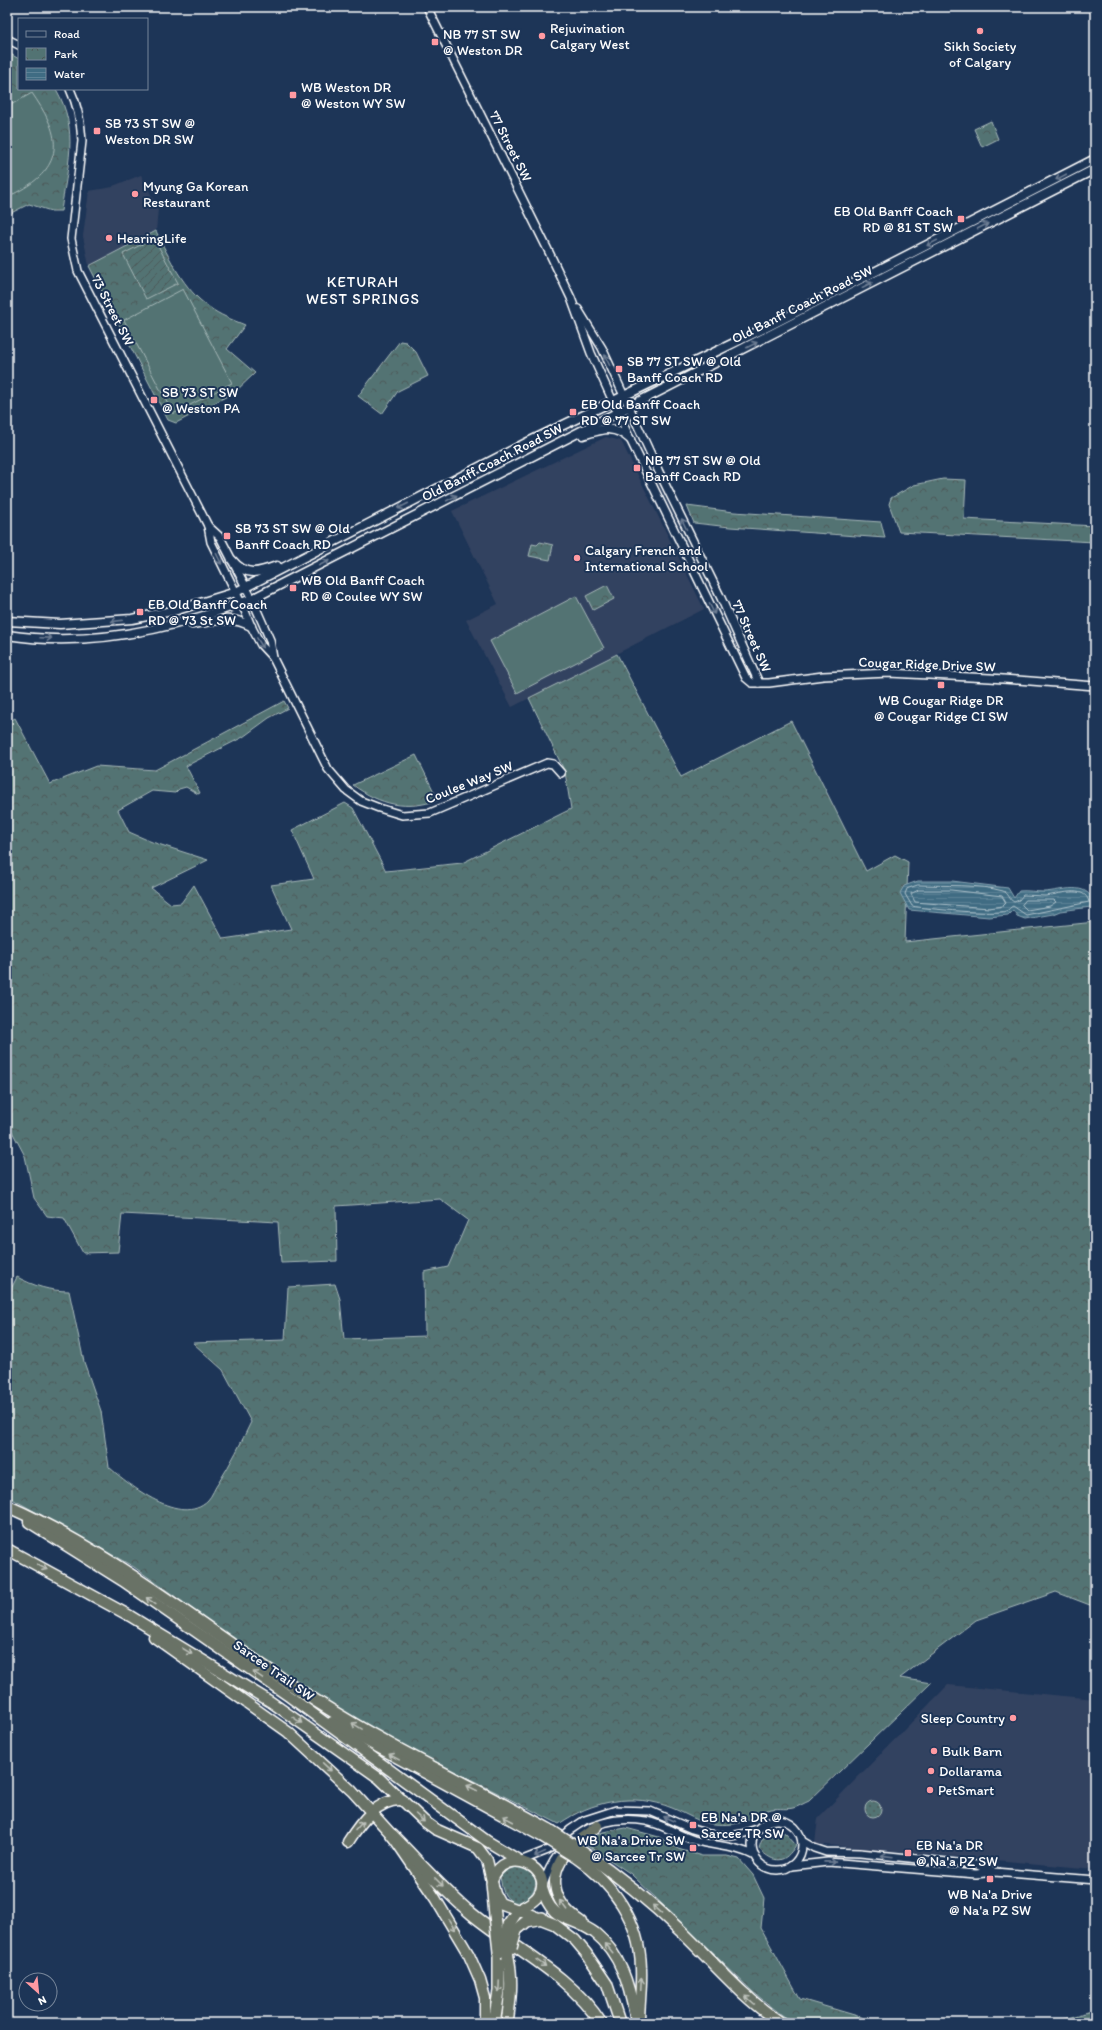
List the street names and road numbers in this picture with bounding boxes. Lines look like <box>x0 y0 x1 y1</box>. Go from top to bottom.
street label: 77 Street SW <box>485 108 536 184</box>
street label: Old Banff Coach Road SW <box>729 261 876 347</box>
street label: 73 Street SW <box>87 272 138 349</box>
street label: Old Banff Coach Road SW <box>419 419 566 505</box>
street label: 77 Street SW <box>728 598 775 675</box>
street label: Cougar Ridge Drive SW <box>858 654 996 675</box>
street label: Coulee Way SW <box>423 757 515 808</box>
street label: Sarcee Trail SW <box>230 1636 317 1705</box>

